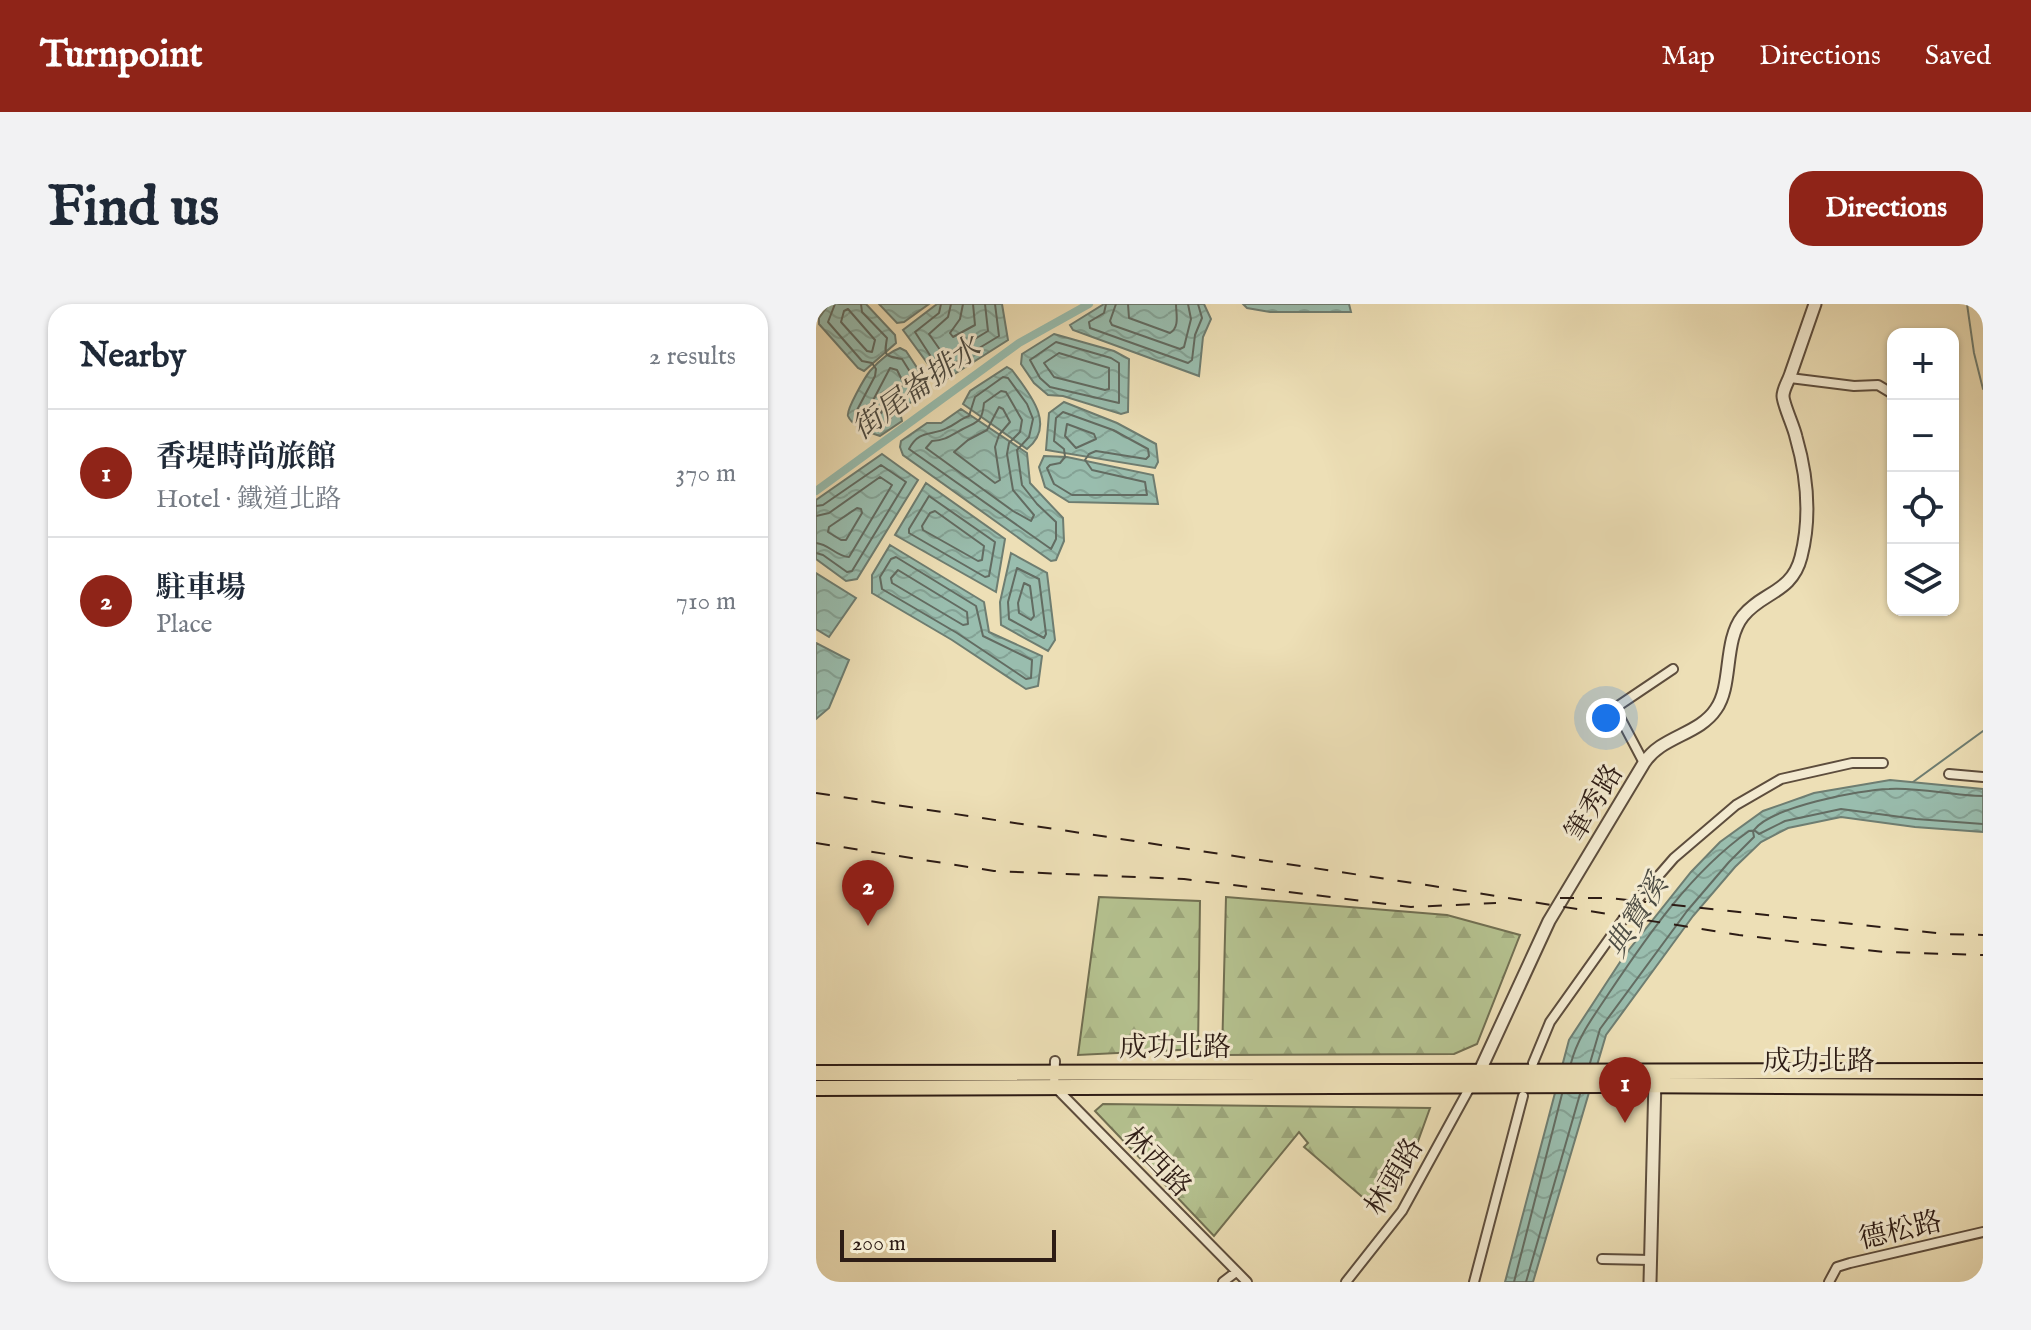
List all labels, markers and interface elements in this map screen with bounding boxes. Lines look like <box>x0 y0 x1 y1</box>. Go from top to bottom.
text: Turnpoint <box>40 32 203 80</box>
text: Map <box>1661 39 1715 74</box>
text: Directions <box>1759 39 1881 74</box>
text: Saved <box>1925 39 1991 74</box>
button: Directions <box>1789 171 1983 246</box>
text: Find us <box>48 173 219 244</box>
water label: 街尾崙排水 <box>845 328 991 449</box>
map controls <box>1887 328 1959 616</box>
button: + <box>1887 328 1959 400</box>
text: Nearby <box>80 335 186 378</box>
text: 2 results <box>649 340 736 373</box>
button: − <box>1887 400 1959 472</box>
text: 香堤時尚旅館 <box>156 439 336 477</box>
text: 1 <box>101 457 111 490</box>
text: 370 m <box>676 457 736 490</box>
button: locate <box>1887 472 1959 544</box>
text: Hotel · 鐵道北路 <box>156 483 341 516</box>
button: layers <box>1887 544 1959 616</box>
text: 駐車場 <box>156 570 246 608</box>
text: 2 <box>100 585 112 618</box>
text: 710 m <box>676 585 736 618</box>
text: Place <box>156 608 212 641</box>
your location <box>1586 698 1626 738</box>
street label: 筆秀路 <box>1559 758 1632 848</box>
pin: 2 <box>842 860 894 926</box>
water label: 典寶溪 <box>1598 866 1679 965</box>
street label: 成功北路 <box>1119 1031 1231 1066</box>
street label: 成功北路 <box>1763 1045 1875 1080</box>
pin: 1 <box>1599 1057 1651 1123</box>
street label: 林西路 <box>1114 1120 1198 1205</box>
street label: 林頭路 <box>1359 1132 1432 1222</box>
street label: 德松路 <box>1856 1205 1945 1258</box>
scale bar <box>840 1226 1056 1262</box>
text: 200 m <box>852 1230 906 1258</box>

